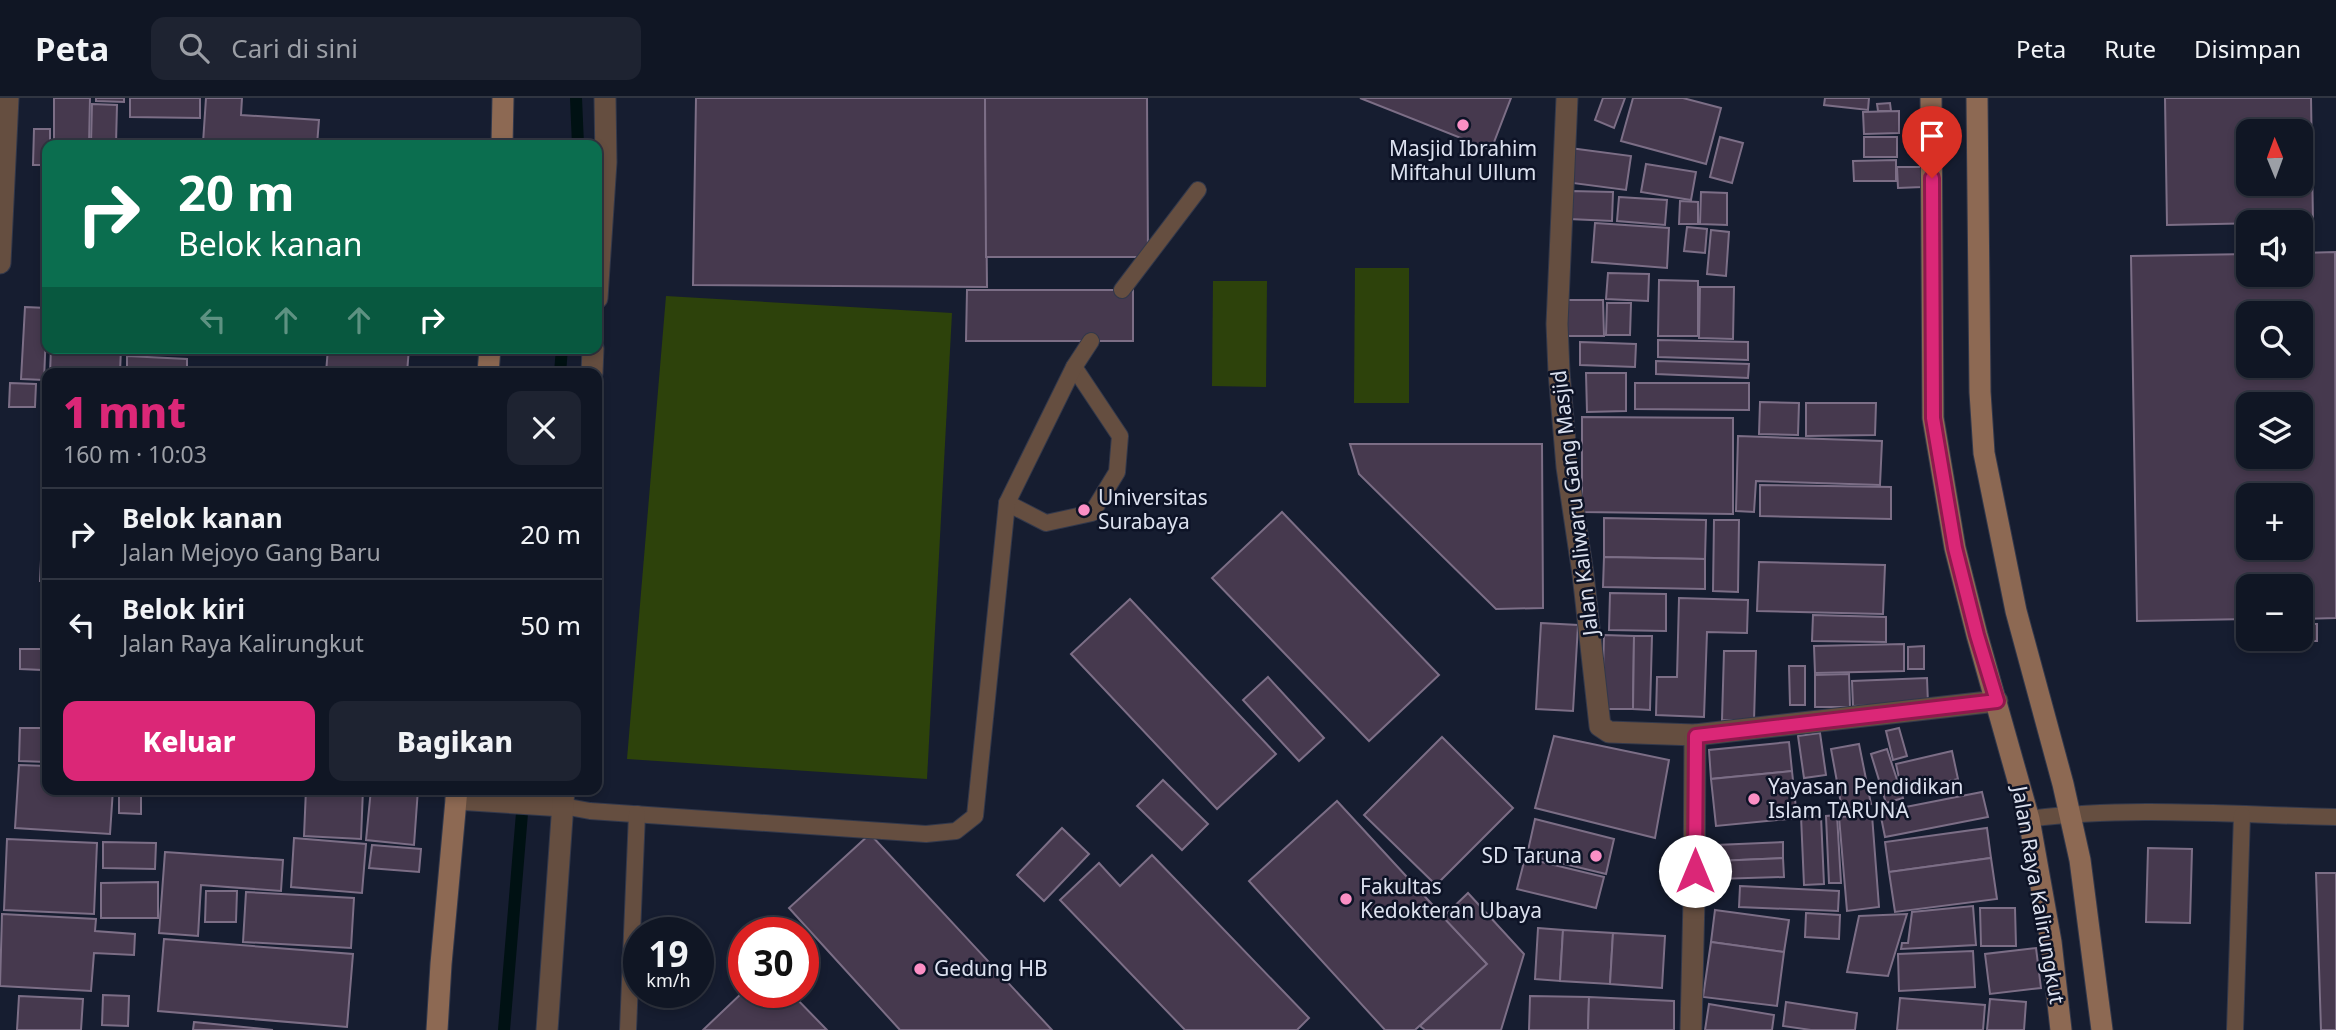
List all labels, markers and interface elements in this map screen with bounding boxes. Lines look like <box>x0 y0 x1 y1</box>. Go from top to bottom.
search box <box>151 17 641 80</box>
text: Peta <box>35 26 109 71</box>
icon: search <box>175 29 213 67</box>
text: Cari di sini <box>231 30 358 66</box>
text: Peta <box>2016 32 2066 65</box>
text: Rute <box>2104 32 2156 65</box>
text: Disimpan <box>2194 32 2301 65</box>
pin <box>1902 106 1962 178</box>
marker: Masjid Ibrahim Miftahul Ullum <box>1455 117 1471 133</box>
icon: arrive <box>1913 117 1951 155</box>
north arrow <box>2236 119 2314 196</box>
map controls <box>2236 119 2313 651</box>
place label: Masjid Ibrahim Miftahul Ullum <box>1389 134 1537 186</box>
text: 20 m <box>178 159 295 225</box>
icon: right <box>63 168 154 259</box>
button: sound <box>2236 210 2313 287</box>
text: Belok kanan <box>178 222 362 265</box>
icon: left <box>194 301 232 339</box>
icon: ahead <box>267 301 305 339</box>
icon: ahead <box>340 301 378 339</box>
icon: right <box>413 301 451 339</box>
button: search <box>2236 301 2313 378</box>
street label: Jalan Kaliwaru Gang Masjid <box>1544 369 1604 639</box>
text: 1 mnt <box>63 383 186 440</box>
button: close <box>507 391 581 465</box>
button: layers <box>2236 392 2313 469</box>
text: 160 m · 10:03 <box>63 438 207 470</box>
place label: Universitas Surabaya <box>1098 483 1208 535</box>
button: + <box>2236 483 2313 560</box>
text: Belok kanan <box>122 500 283 536</box>
marker: Universitas Surabaya <box>1076 502 1092 518</box>
icon: right <box>63 515 101 553</box>
text: 20 m <box>520 516 581 552</box>
text: Jalan Mejoyo Gang Baru <box>122 536 381 568</box>
button: − <box>2236 574 2313 651</box>
text: Belok kiri <box>122 591 245 627</box>
icon: left <box>63 606 101 644</box>
text: 50 m <box>520 607 581 643</box>
text: Jalan Raya Kalirungkut <box>122 627 364 659</box>
button: Keluar <box>63 701 315 781</box>
button: Bagikan <box>329 701 581 781</box>
place label: Yayasan Pendidikan Islam TARUNA <box>1768 772 1964 824</box>
street label: Jalan Raya Kalirungkut <box>2006 782 2072 1006</box>
marker: Yayasan Pendidikan Islam TARUNA <box>1746 791 1762 807</box>
position arrow <box>1658 834 1732 908</box>
place label: SD Taruna <box>1481 841 1582 869</box>
marker: SD Taruna <box>1588 848 1604 864</box>
place label: Fakultas Kedokteran Ubaya <box>1360 872 1542 924</box>
marker: Fakultas Kedokteran Ubaya <box>1338 891 1354 907</box>
speed limit sign: 30 <box>728 917 819 1008</box>
text: 19 <box>648 930 689 977</box>
place label: Gedung HB <box>934 954 1048 982</box>
marker: Gedung HB <box>912 961 928 977</box>
text: km/h <box>646 968 691 992</box>

